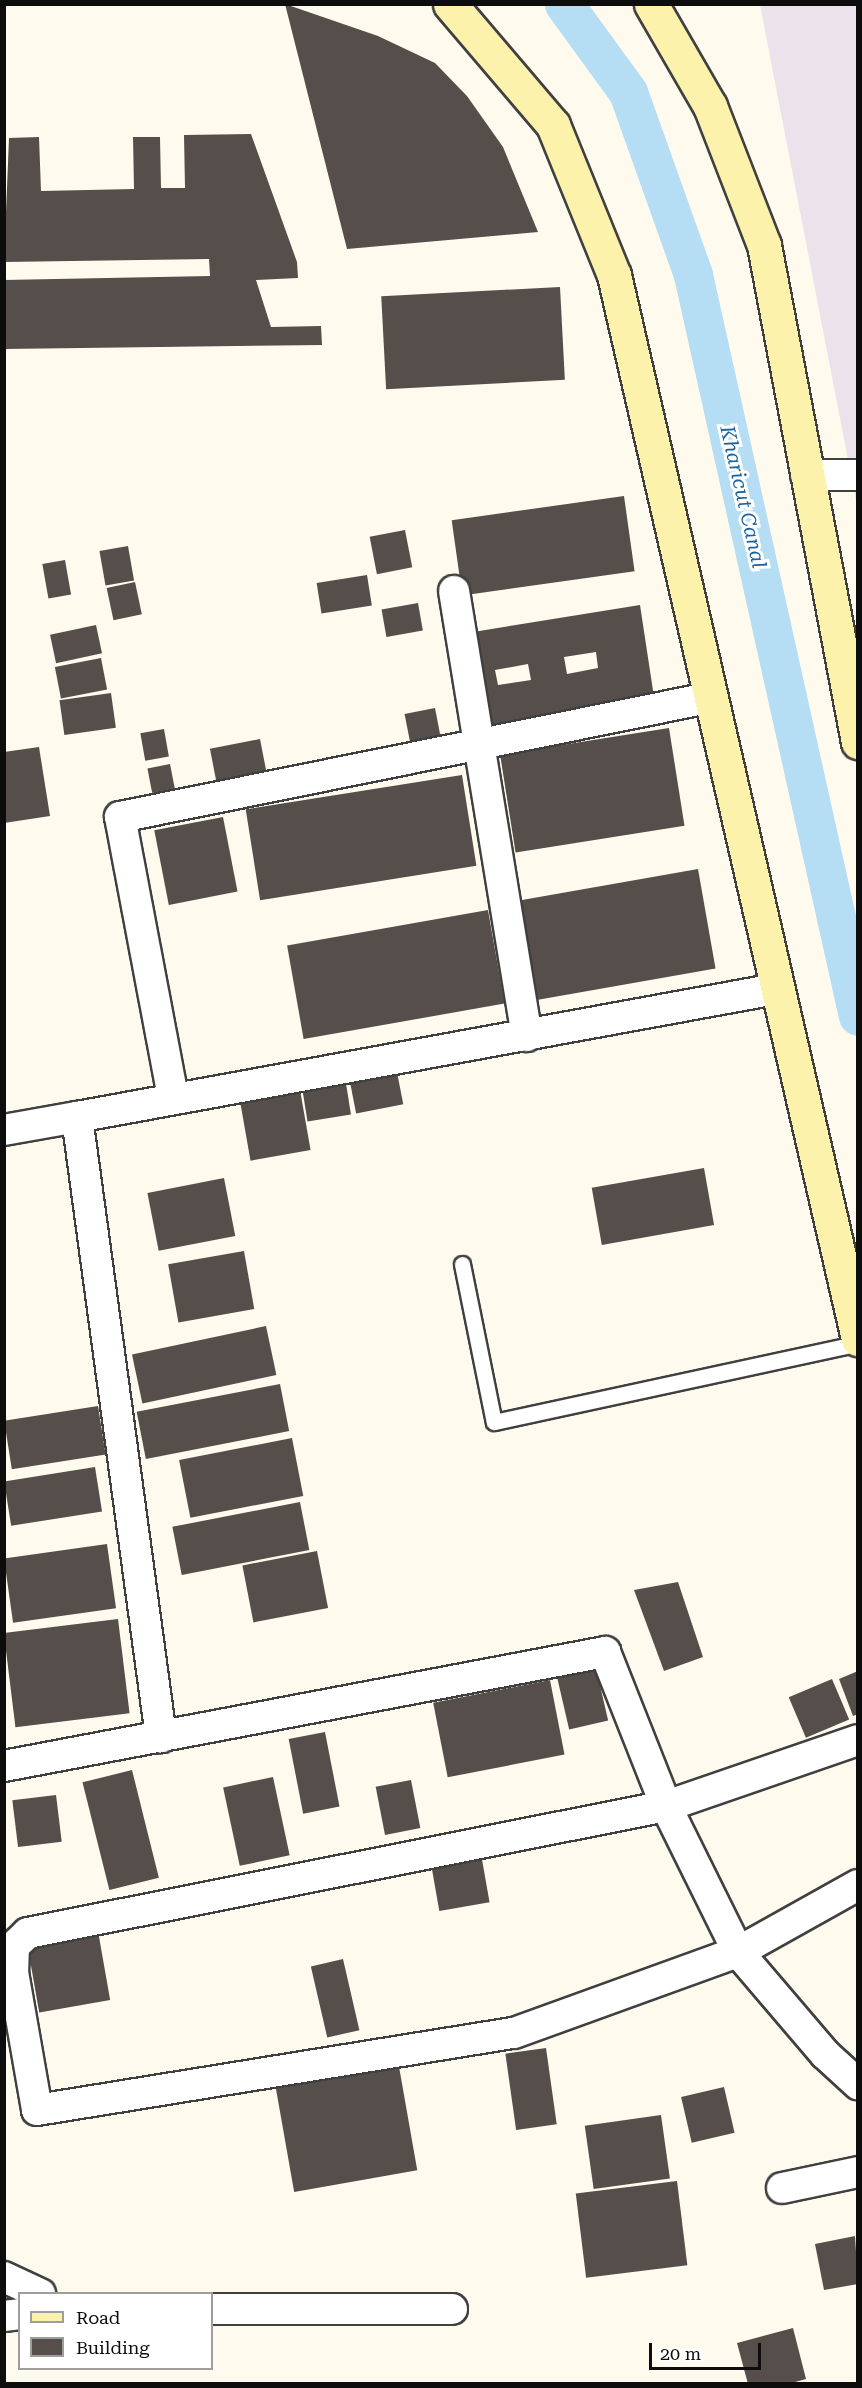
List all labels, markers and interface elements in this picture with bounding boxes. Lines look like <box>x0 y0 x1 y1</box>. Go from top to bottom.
water label: Kharicut Canal <box>715 423 771 571</box>
legend <box>18 2292 213 2370</box>
text: Road <box>76 2307 120 2328</box>
scale bar <box>652 2331 764 2369</box>
text: Building <box>76 2337 150 2358</box>
text: 20 m <box>660 2343 701 2364</box>

